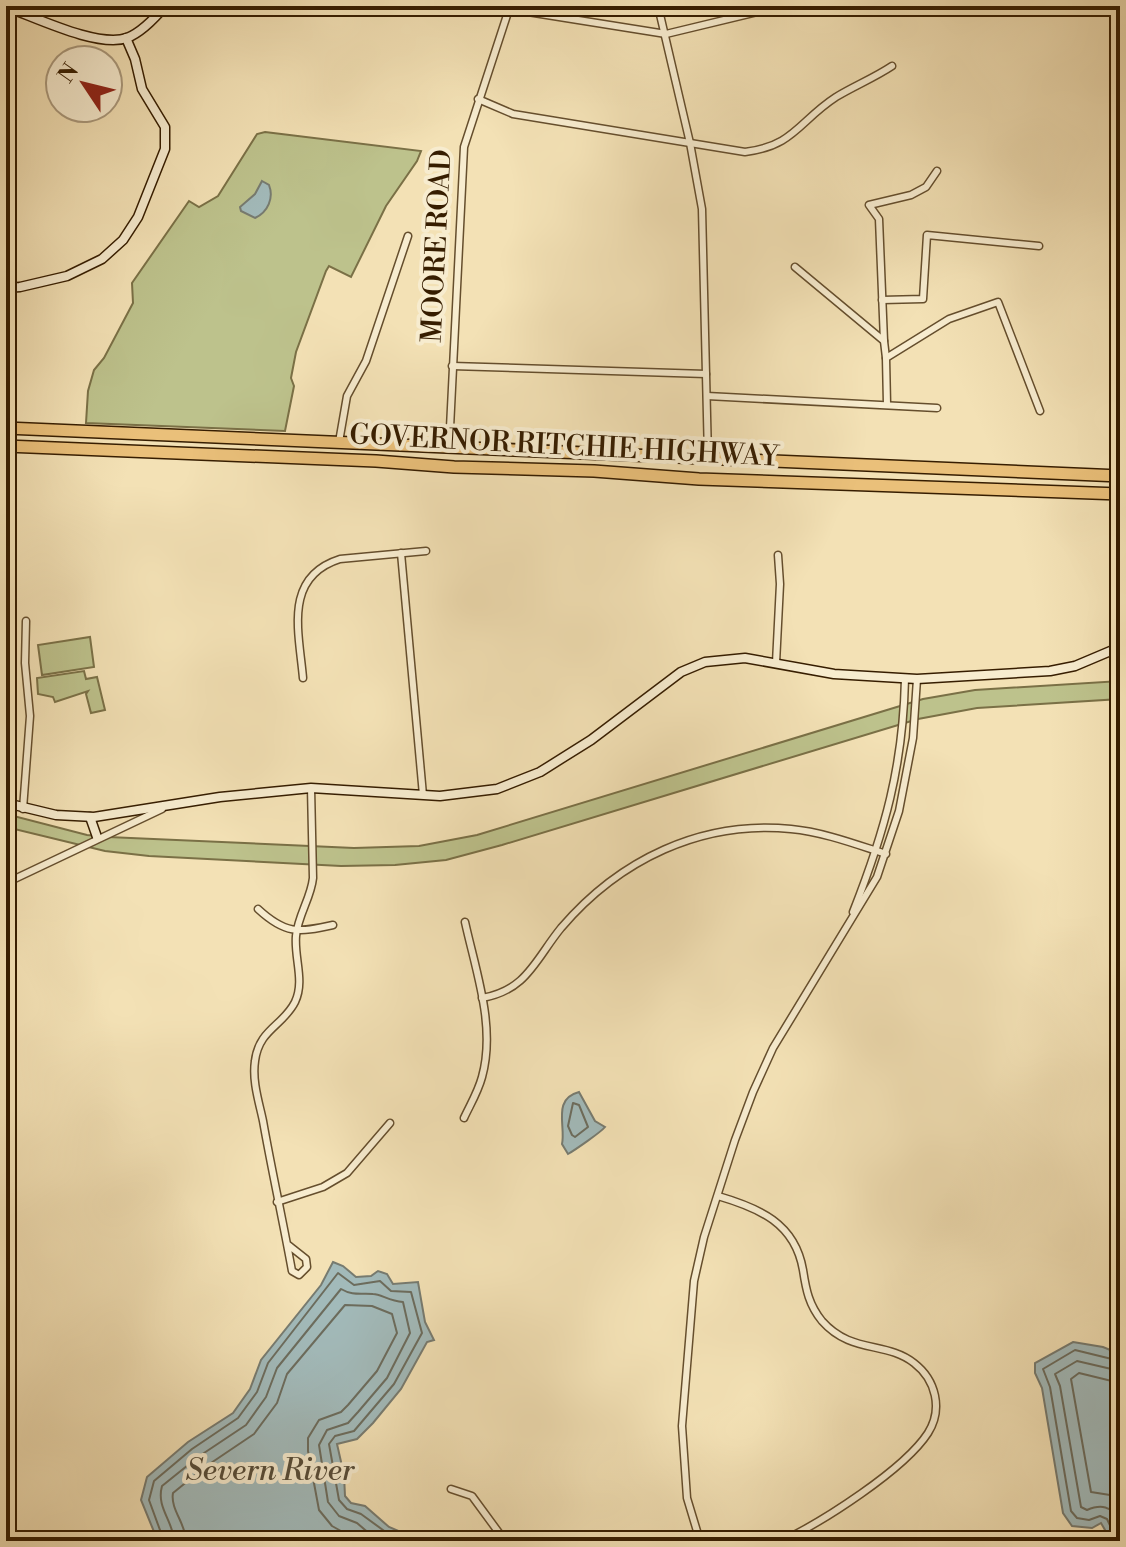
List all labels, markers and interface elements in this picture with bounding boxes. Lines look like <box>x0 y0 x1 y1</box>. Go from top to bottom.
north arrow <box>44 44 124 124</box>
text: N <box>53 58 85 88</box>
street label: MOORE ROAD <box>414 148 460 344</box>
street label: GOVERNOR RITCHIE HIGHWAY <box>348 417 781 475</box>
water label: Severn River <box>186 1452 356 1490</box>

